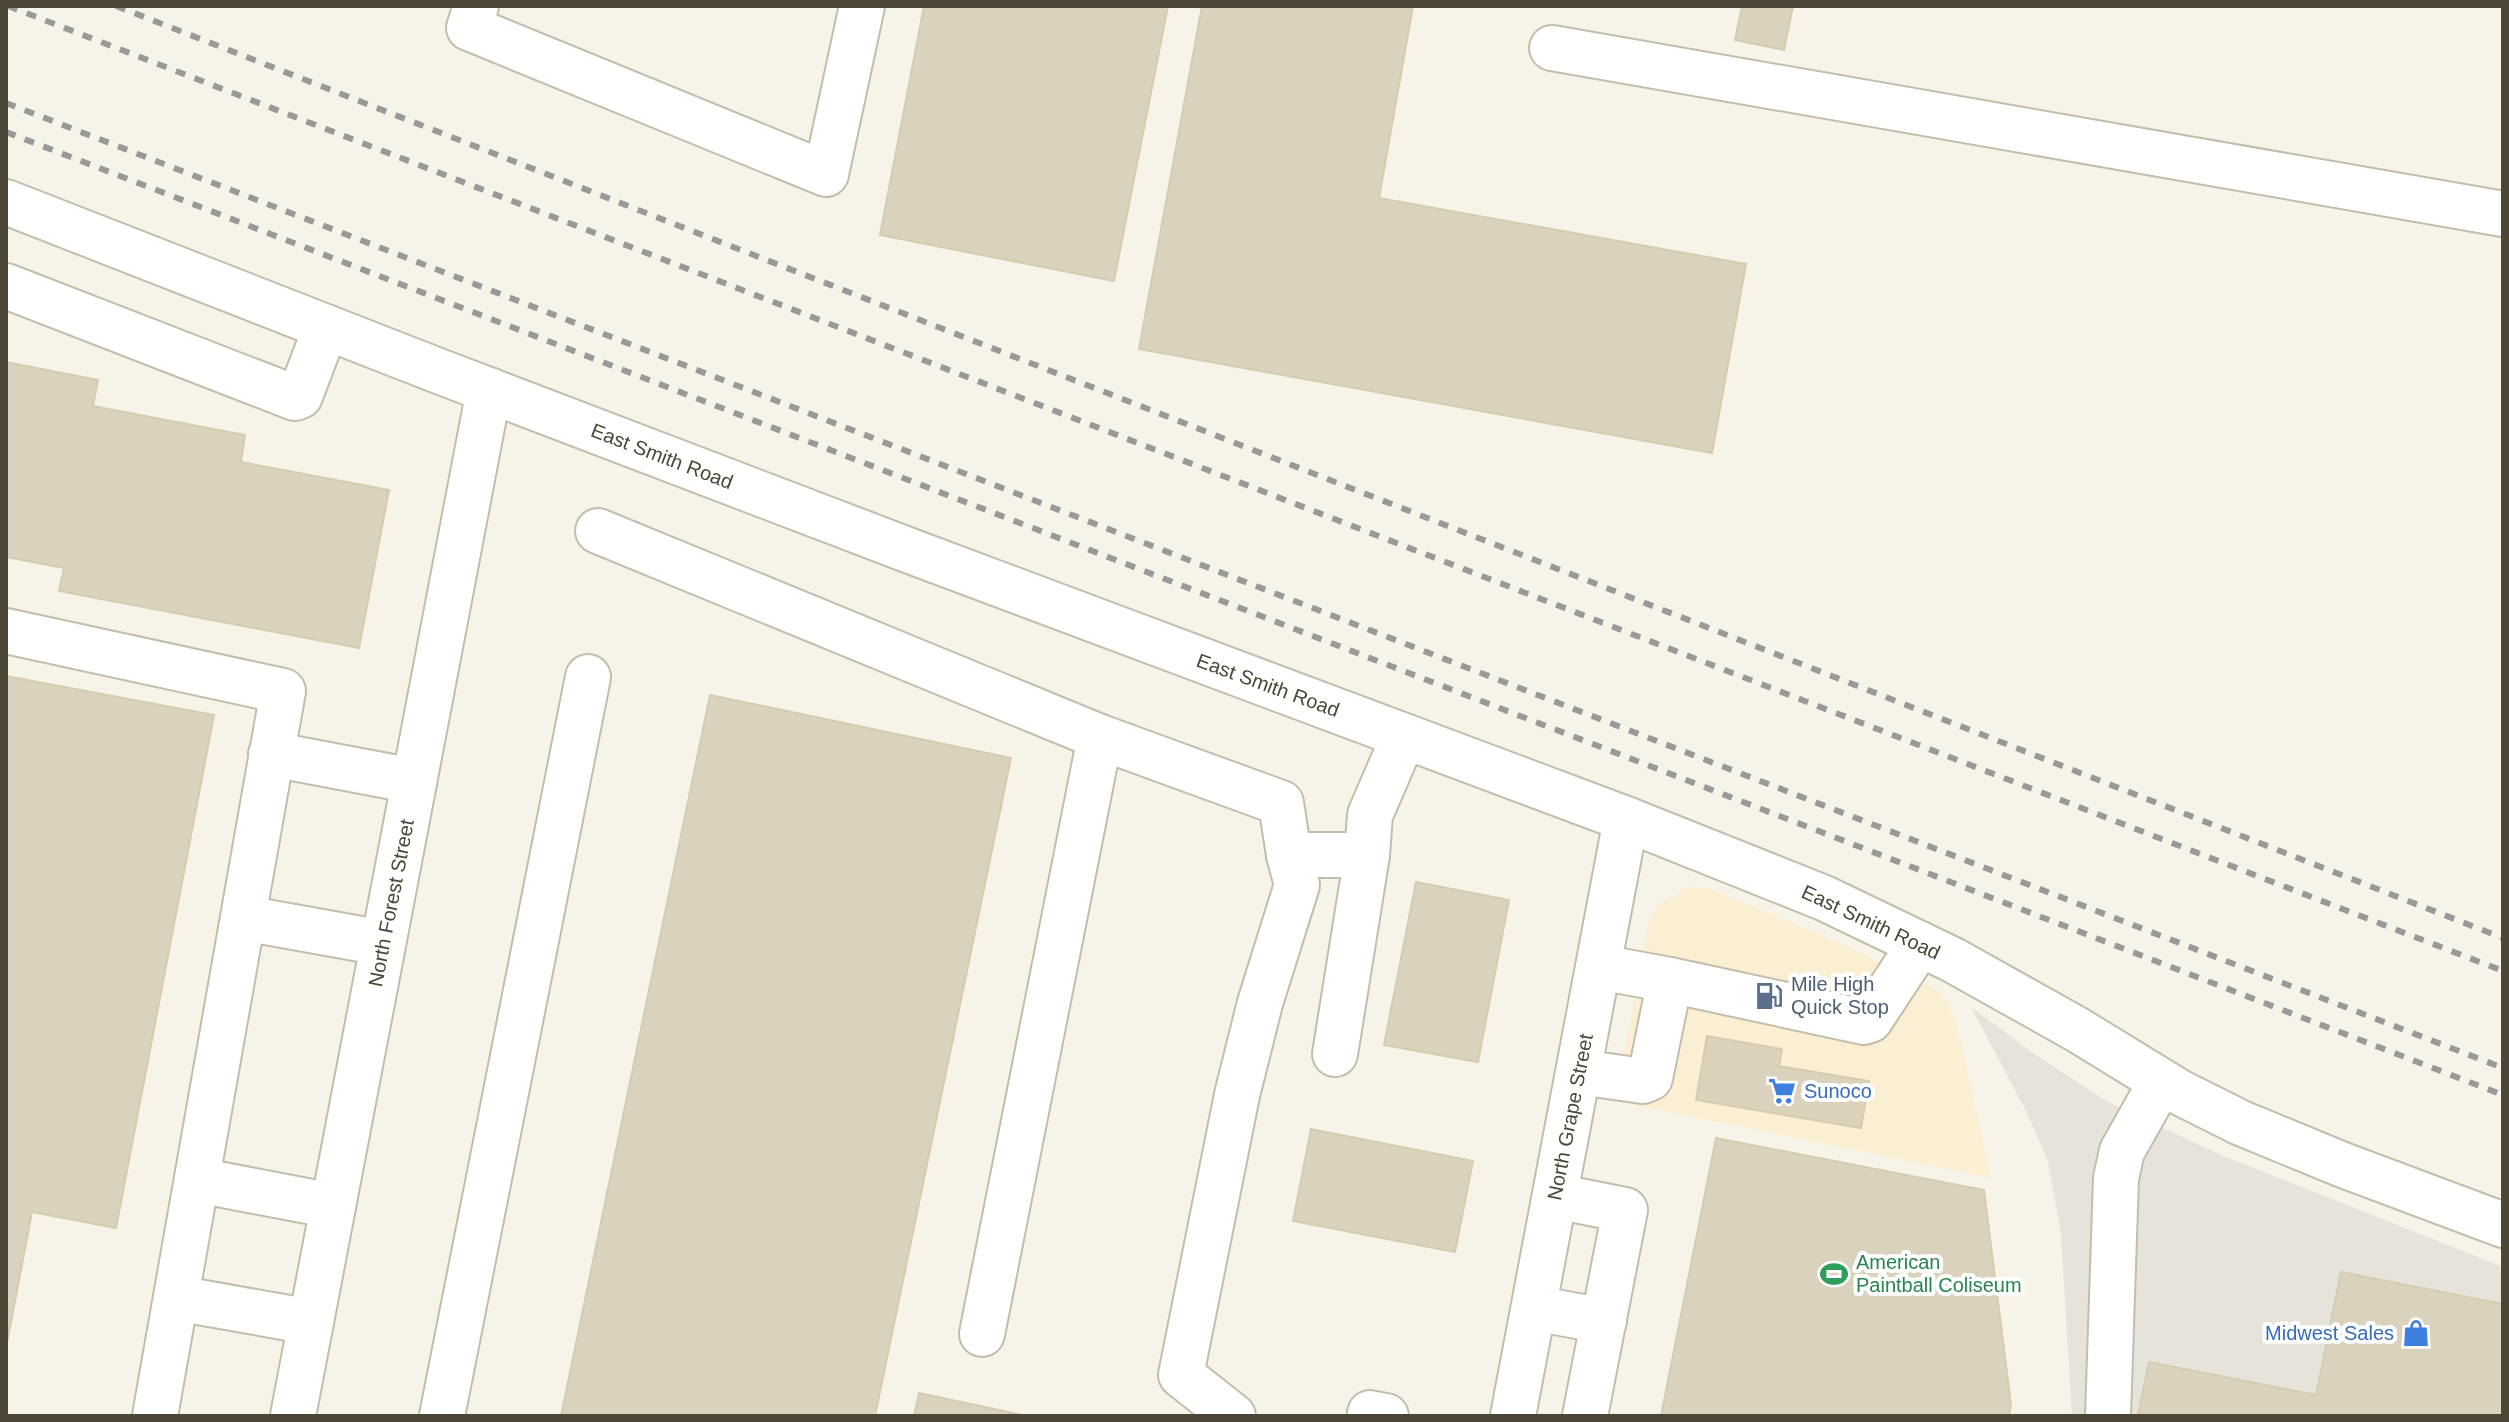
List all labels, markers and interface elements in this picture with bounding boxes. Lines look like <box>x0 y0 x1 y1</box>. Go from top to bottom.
street label: East Smith Road <box>588 419 736 493</box>
street label: East Smith Road <box>1194 649 1342 721</box>
street label: North Forest Street <box>364 817 418 989</box>
street label: East Smith Road <box>1798 880 1944 964</box>
place label: Mile High Quick Stop <box>1791 973 1889 1018</box>
fuel station icon: Mile High Quick Stop <box>1754 981 1784 1011</box>
street label: North Grape Street <box>1543 1032 1597 1202</box>
supermarket icon: Sunoco <box>1767 1076 1797 1106</box>
place label: Sunoco <box>1804 1080 1872 1102</box>
place label: American Paintball Coliseum <box>1856 1251 2022 1296</box>
sports icon: American Paintball Coliseum <box>1819 1259 1849 1289</box>
shop icon: Midwest Sales <box>2401 1318 2431 1348</box>
place label: Midwest Sales <box>2265 1322 2394 1344</box>

